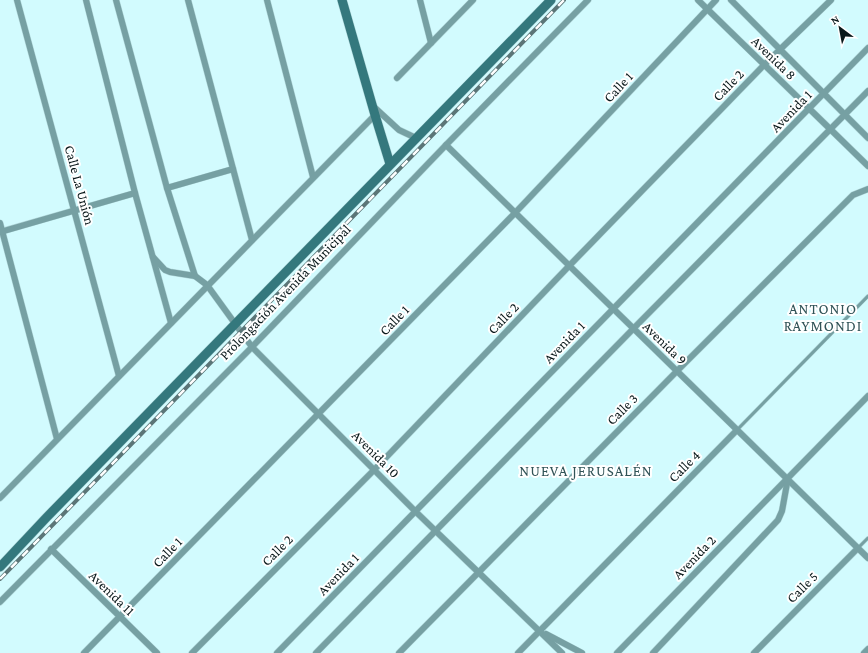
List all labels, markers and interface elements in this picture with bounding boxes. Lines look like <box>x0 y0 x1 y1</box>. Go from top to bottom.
north arrow <box>820 8 860 48</box>
text: N <box>828 12 841 27</box>
street label: Avenida 8 <box>749 33 799 83</box>
street label: Calle 2 <box>709 66 747 104</box>
street label: Calle 1 <box>600 68 636 105</box>
street label: Avenida 1 <box>767 86 815 135</box>
street label: Calle La Unión <box>62 144 98 227</box>
street label: Prolongación Avenida Municipal <box>216 221 354 363</box>
street label: Calle 2 <box>484 299 522 337</box>
street label: Calle 1 <box>376 301 412 338</box>
district label: ANTONIO RAYMONDI <box>784 301 862 334</box>
street label: Avenida 1 <box>540 317 588 366</box>
street label: Avenida 9 <box>640 318 690 368</box>
street label: Calle 3 <box>603 390 641 428</box>
street label: Avenida 10 <box>349 427 403 481</box>
street label: Calle 4 <box>665 447 703 485</box>
district label: NUEVA JERUSALÉN <box>519 463 653 480</box>
street label: Calle 2 <box>258 531 296 569</box>
street label: Avenida 2 <box>669 532 719 582</box>
street label: Calle 1 <box>149 533 185 570</box>
street label: Avenida 1 <box>314 549 362 598</box>
street label: Avenida 11 <box>86 567 138 619</box>
street label: Calle 5 <box>783 568 821 606</box>

